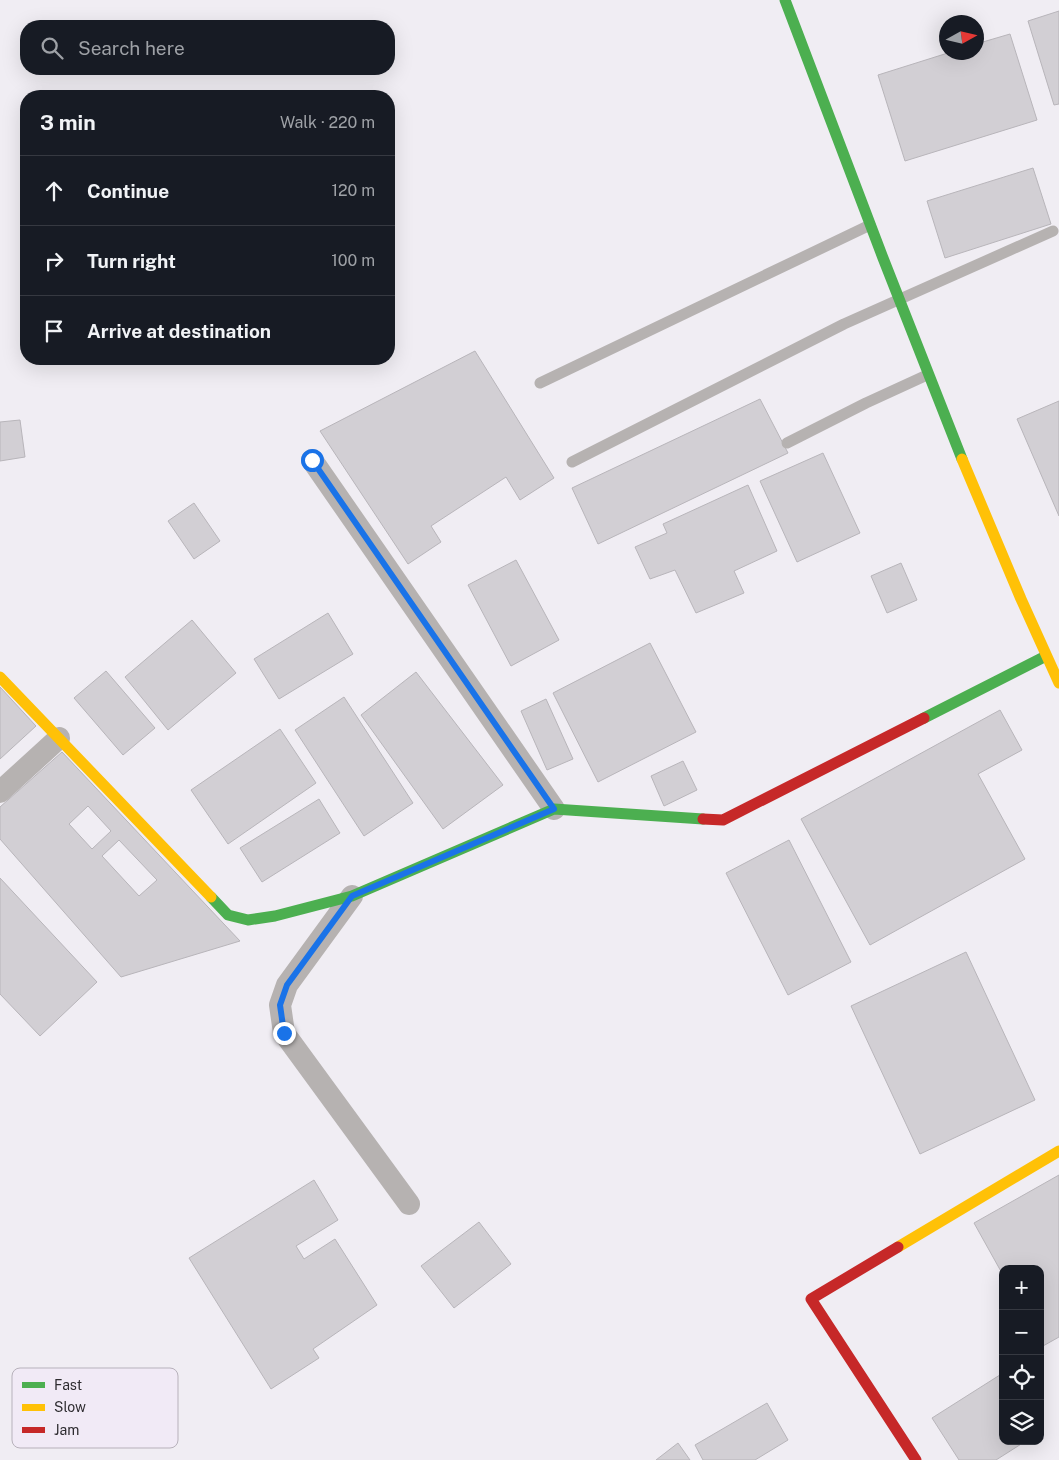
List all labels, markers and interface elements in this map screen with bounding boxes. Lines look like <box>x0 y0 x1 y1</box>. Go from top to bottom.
north arrow <box>939 15 984 60</box>
search box <box>20 20 395 75</box>
icon: search <box>38 34 66 62</box>
text: Search here <box>78 37 185 59</box>
text: 3 min <box>40 110 96 135</box>
text: Walk · 220 m <box>280 113 375 132</box>
icon: ahead <box>40 177 68 205</box>
text: Continue <box>87 180 169 202</box>
text: 120 m <box>331 181 375 200</box>
icon: right <box>40 247 68 275</box>
text: Turn right <box>87 250 176 272</box>
text: 100 m <box>331 251 375 270</box>
icon: arrive <box>40 317 68 345</box>
text: Arrive at destination <box>87 320 271 342</box>
route start <box>301 449 324 472</box>
route end <box>273 1022 296 1045</box>
map controls <box>999 1265 1044 1445</box>
button: + <box>999 1265 1044 1310</box>
button: − <box>999 1310 1044 1355</box>
button: locate <box>999 1355 1044 1400</box>
legend <box>12 1368 178 1448</box>
text: Fast <box>54 1377 82 1393</box>
text: Slow <box>54 1399 86 1415</box>
button: layers <box>999 1400 1044 1445</box>
text: Jam <box>54 1422 79 1438</box>

